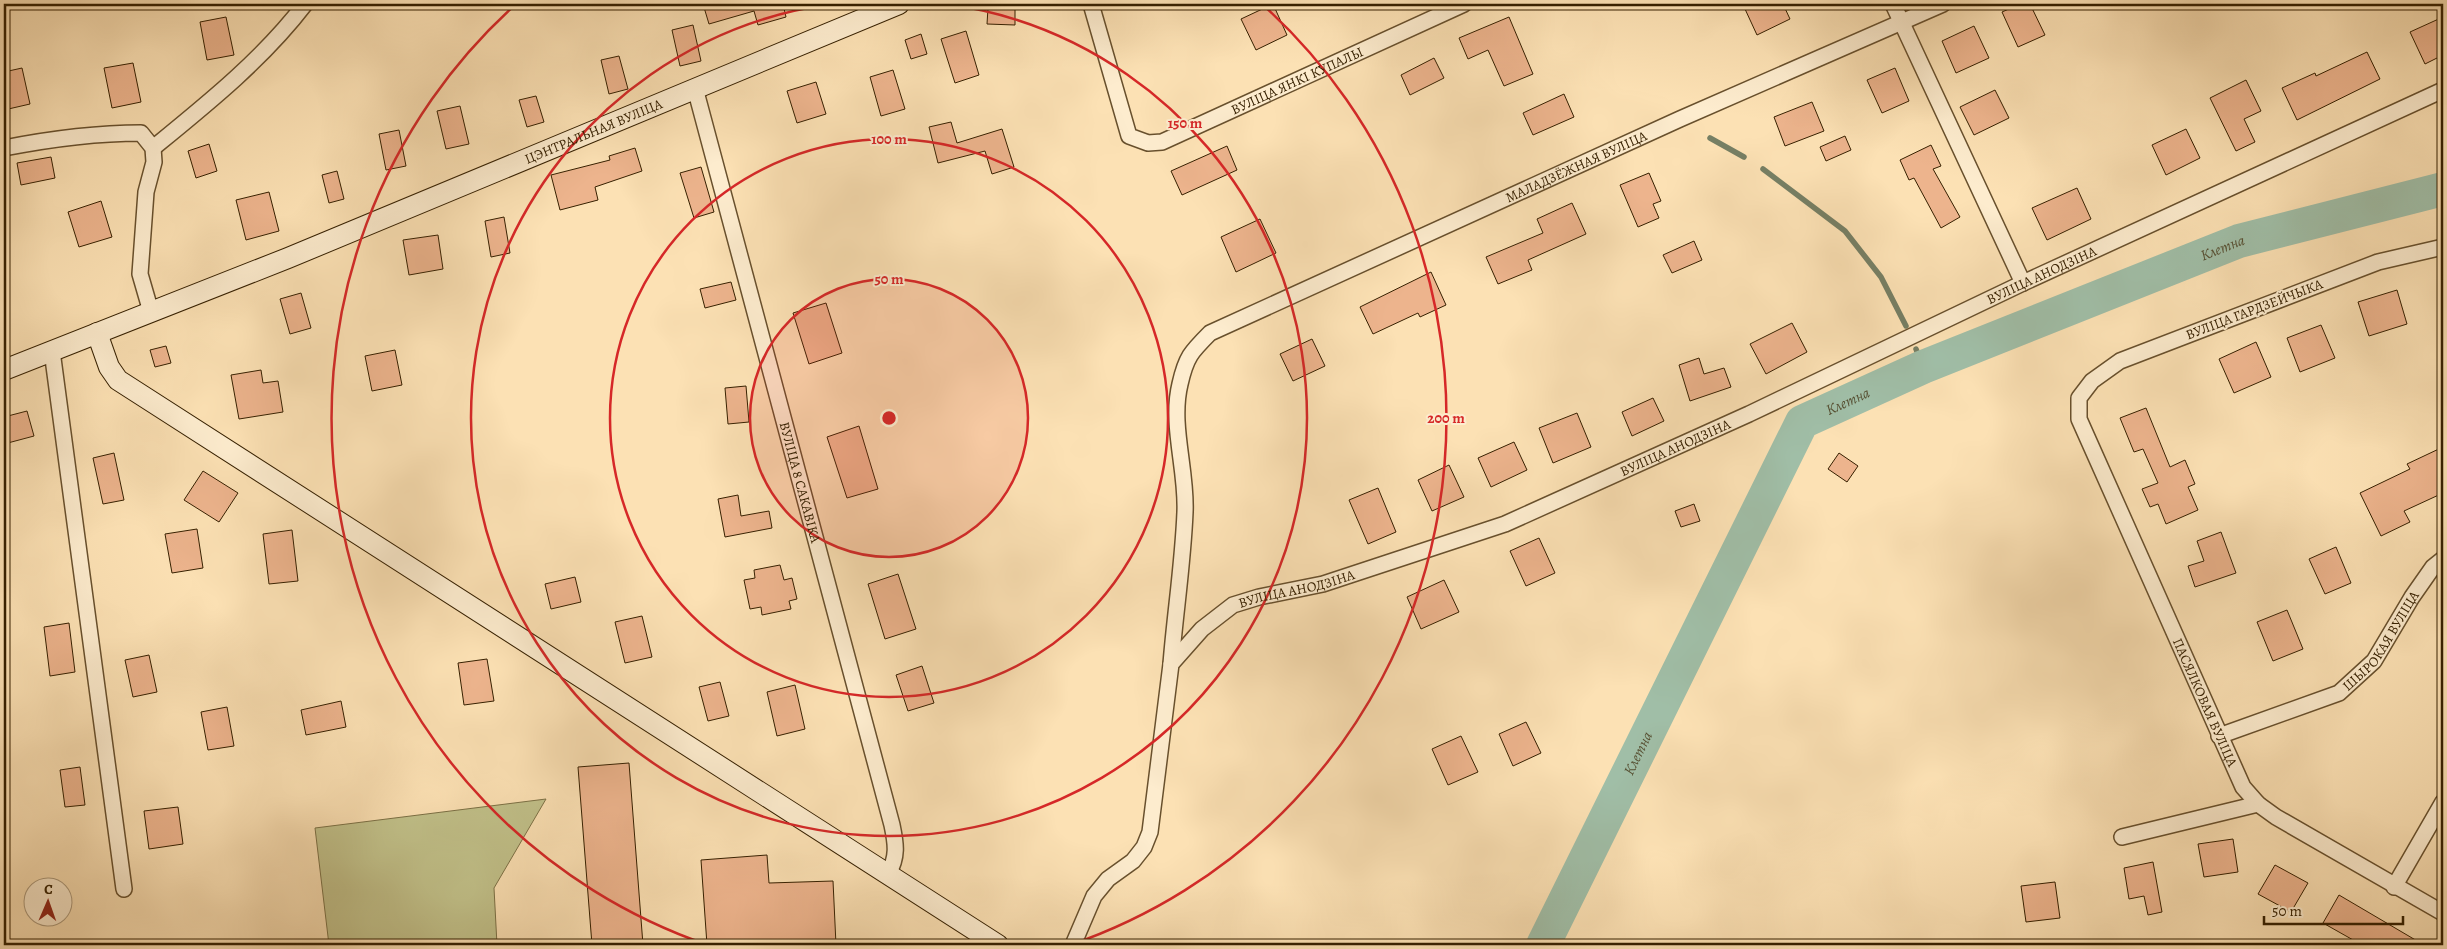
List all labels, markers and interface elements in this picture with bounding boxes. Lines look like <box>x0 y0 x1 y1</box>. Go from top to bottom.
street label: ВУЛІЦА ЯНКІ КУПАЛЫ <box>1228 42 1366 119</box>
street label: ЦЭНТРАЛЬНАЯ ВУЛІЦА <box>522 94 666 169</box>
text: 150 m <box>1168 113 1203 133</box>
street label: МАЛАДЗЁЖНАЯ ВУЛІЦА <box>1502 126 1651 207</box>
text: 100 m <box>871 129 907 149</box>
water label: Клетна <box>2197 230 2247 265</box>
street label: ВУЛІЦА АНОДЗІНА <box>1984 241 2100 309</box>
text: 50 m <box>874 269 904 289</box>
street label: ВУЛІЦА ГАРДЗЕЙЧЫКА <box>2183 274 2326 344</box>
water label: Клетна <box>1823 382 1873 420</box>
text: 200 m <box>1427 408 1465 428</box>
centre of rings <box>880 409 898 427</box>
street label: ВУЛІЦА АНОДЗІНА <box>1617 414 1734 481</box>
street label: ВУЛІЦА 8 САКАВІКА <box>775 420 825 546</box>
street label: ВУЛІЦА АНОДЗІНА <box>1236 565 1358 613</box>
street label: ШЫРОКАЯ ВУЛІЦА <box>2338 586 2424 696</box>
street label: ПАСЯЛКОВАЯ ВУЛІЦА <box>2168 635 2242 771</box>
water label: Клетна <box>1619 728 1657 778</box>
north arrow <box>22 876 72 926</box>
text: С <box>44 880 53 899</box>
scale bar <box>2264 894 2403 926</box>
text: 50 m <box>2272 901 2302 921</box>

